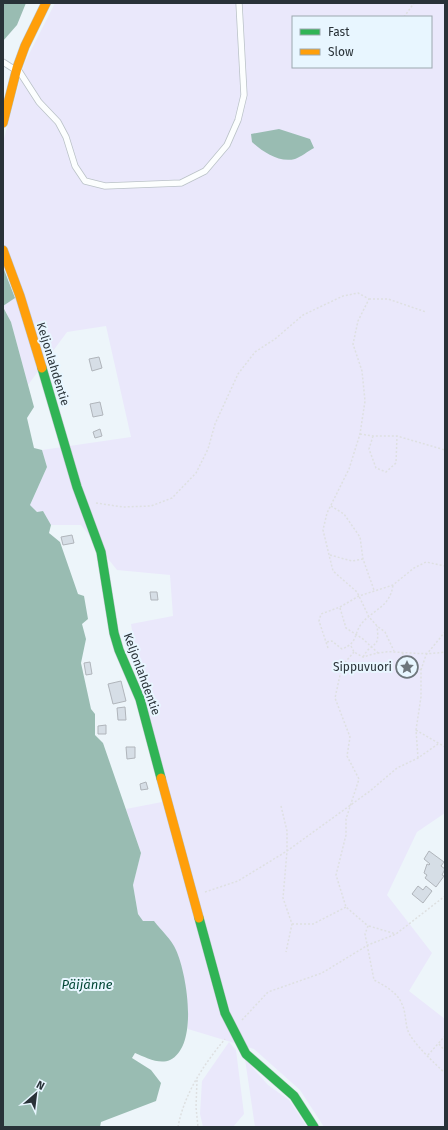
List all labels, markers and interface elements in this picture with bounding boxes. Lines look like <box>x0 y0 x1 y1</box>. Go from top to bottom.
legend <box>292 16 432 68</box>
text: Fast <box>328 25 350 39</box>
text: Slow <box>328 45 354 59</box>
street label: Keljonlahdentie <box>34 321 72 407</box>
street label: Keljonlahdentie <box>121 631 163 717</box>
place icon: Sippuvuori <box>394 654 420 680</box>
place label: Sippuvuori <box>333 660 392 674</box>
water label: Päijänne <box>62 977 113 992</box>
north arrow <box>16 1074 56 1114</box>
text: N <box>34 1078 47 1093</box>

